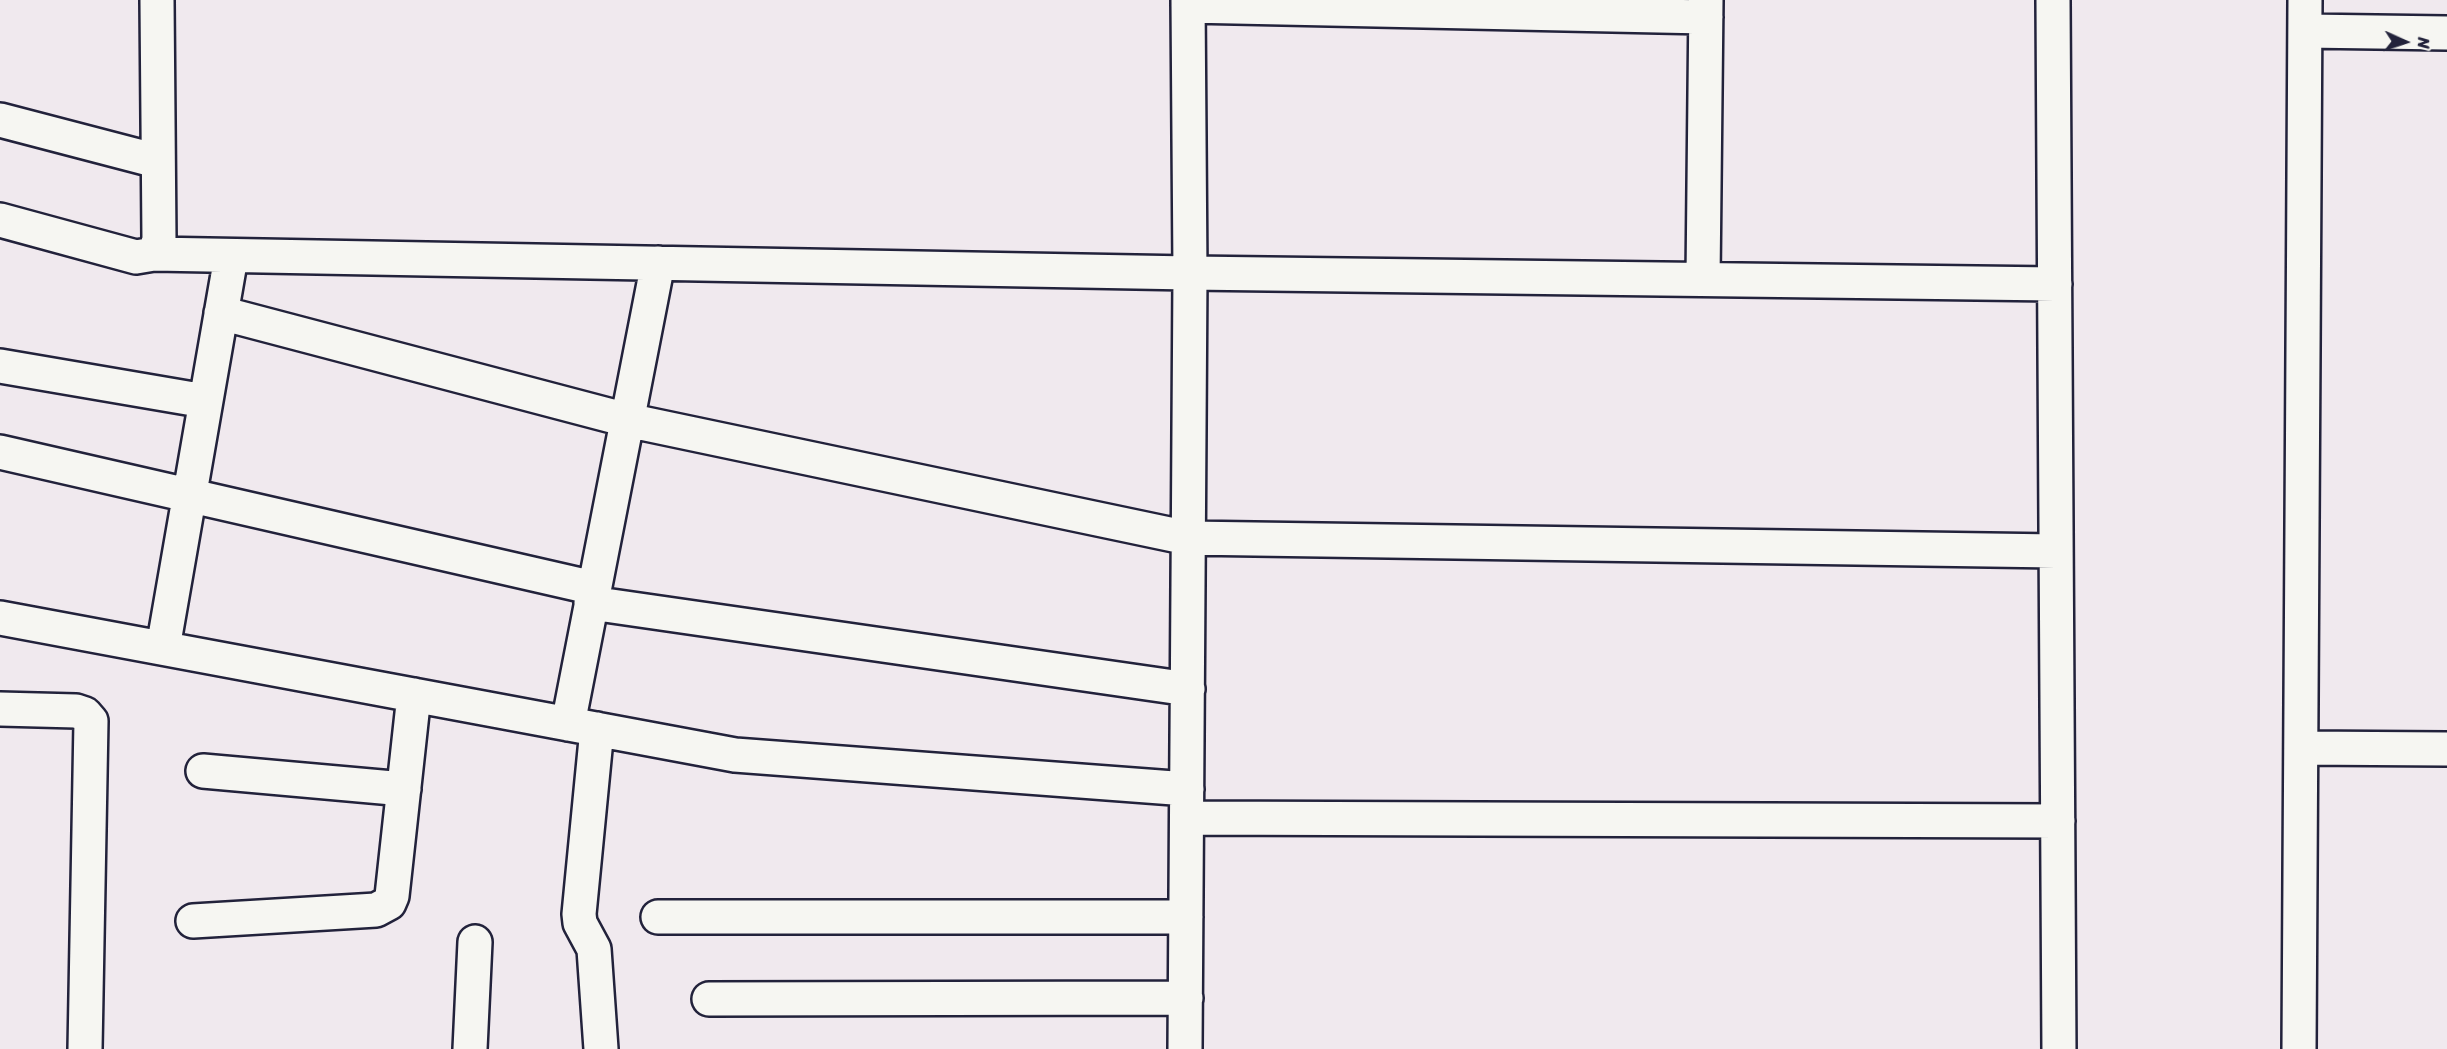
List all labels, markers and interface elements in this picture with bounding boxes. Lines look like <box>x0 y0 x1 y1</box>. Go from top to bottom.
north arrow <box>2375 12 2435 72</box>
text: N <box>2409 37 2438 49</box>

